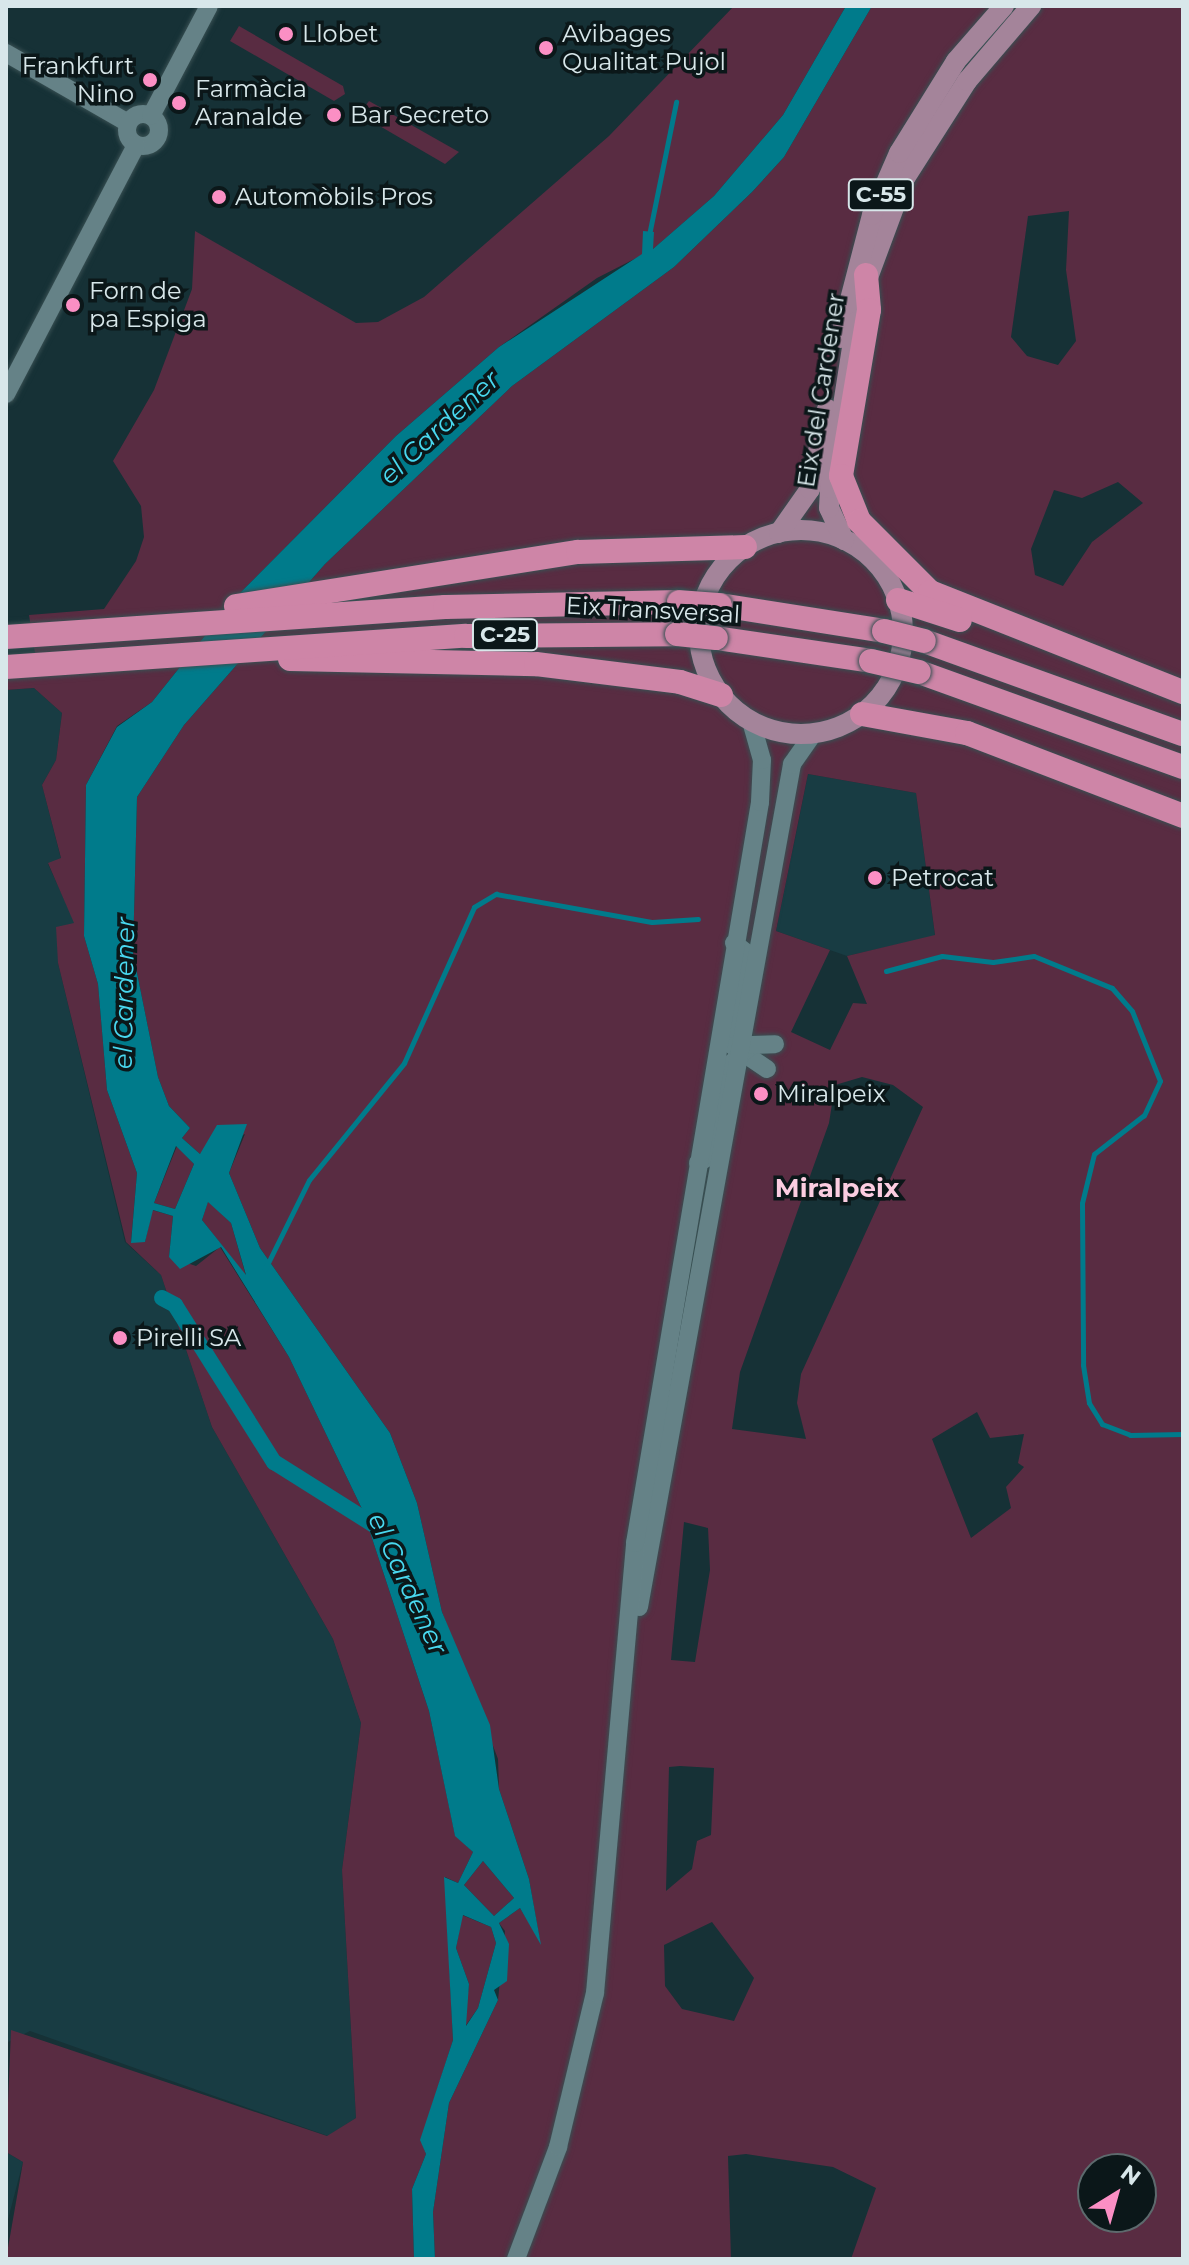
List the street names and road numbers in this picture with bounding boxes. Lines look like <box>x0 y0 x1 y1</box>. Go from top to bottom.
road number: C-55 <box>847 177 915 213</box>
street label: Eix del Cardener <box>791 291 851 489</box>
street label: Eix Transversal <box>565 591 741 629</box>
road number: C-25 <box>471 617 539 653</box>

